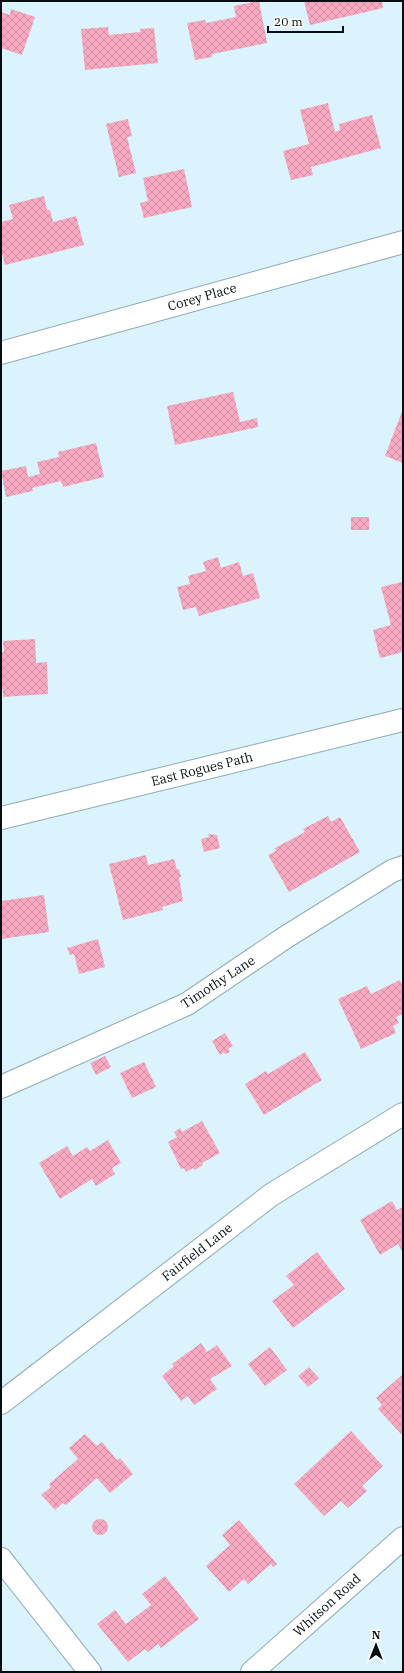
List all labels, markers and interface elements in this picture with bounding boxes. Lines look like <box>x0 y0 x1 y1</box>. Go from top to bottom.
scale bar <box>268 8 343 34</box>
text: 20 m <box>274 14 303 29</box>
street label: Corey Place <box>166 279 238 315</box>
street label: East Rogues Path <box>149 748 255 790</box>
street label: Timothy Lane <box>178 952 258 1012</box>
street label: Fairfield Lane <box>158 1219 236 1285</box>
street label: Whitson Road <box>290 1570 364 1640</box>
north arrow <box>356 1625 396 1665</box>
text: N <box>372 1628 381 1642</box>

